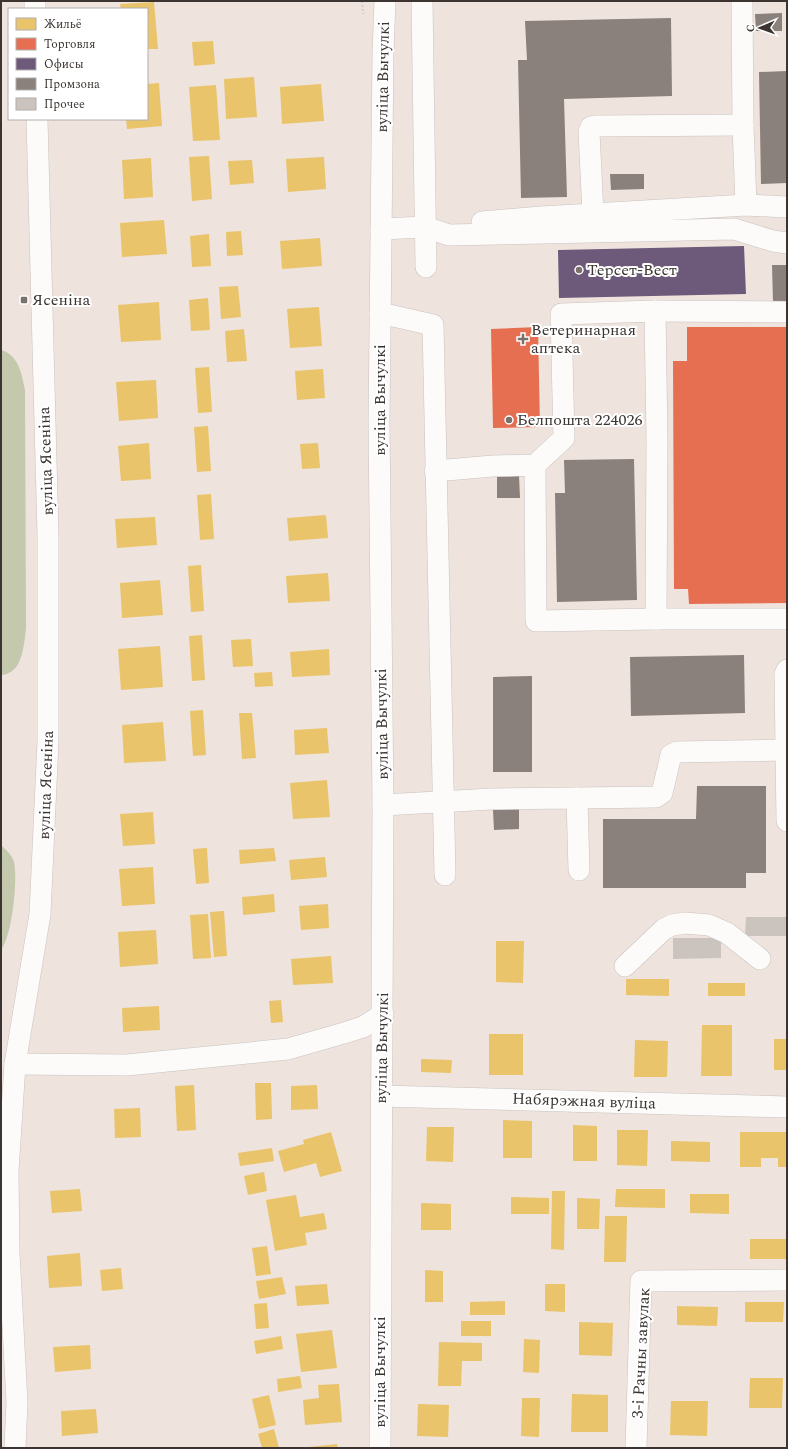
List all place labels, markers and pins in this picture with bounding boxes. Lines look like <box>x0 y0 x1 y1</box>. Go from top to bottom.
place label: Терсет-Вест <box>587 258 677 282</box>
marker: Терсет-Вест <box>574 265 584 275</box>
place label: Ясеніна <box>32 288 90 312</box>
marker: Ясеніна <box>19 295 29 305</box>
place label: Ветеринарная аптека <box>531 318 636 360</box>
marker: Ветеринарная аптека <box>518 334 528 344</box>
place label: Белпошта 224026 <box>517 408 643 432</box>
marker: Белпошта 224026 <box>504 415 514 425</box>

